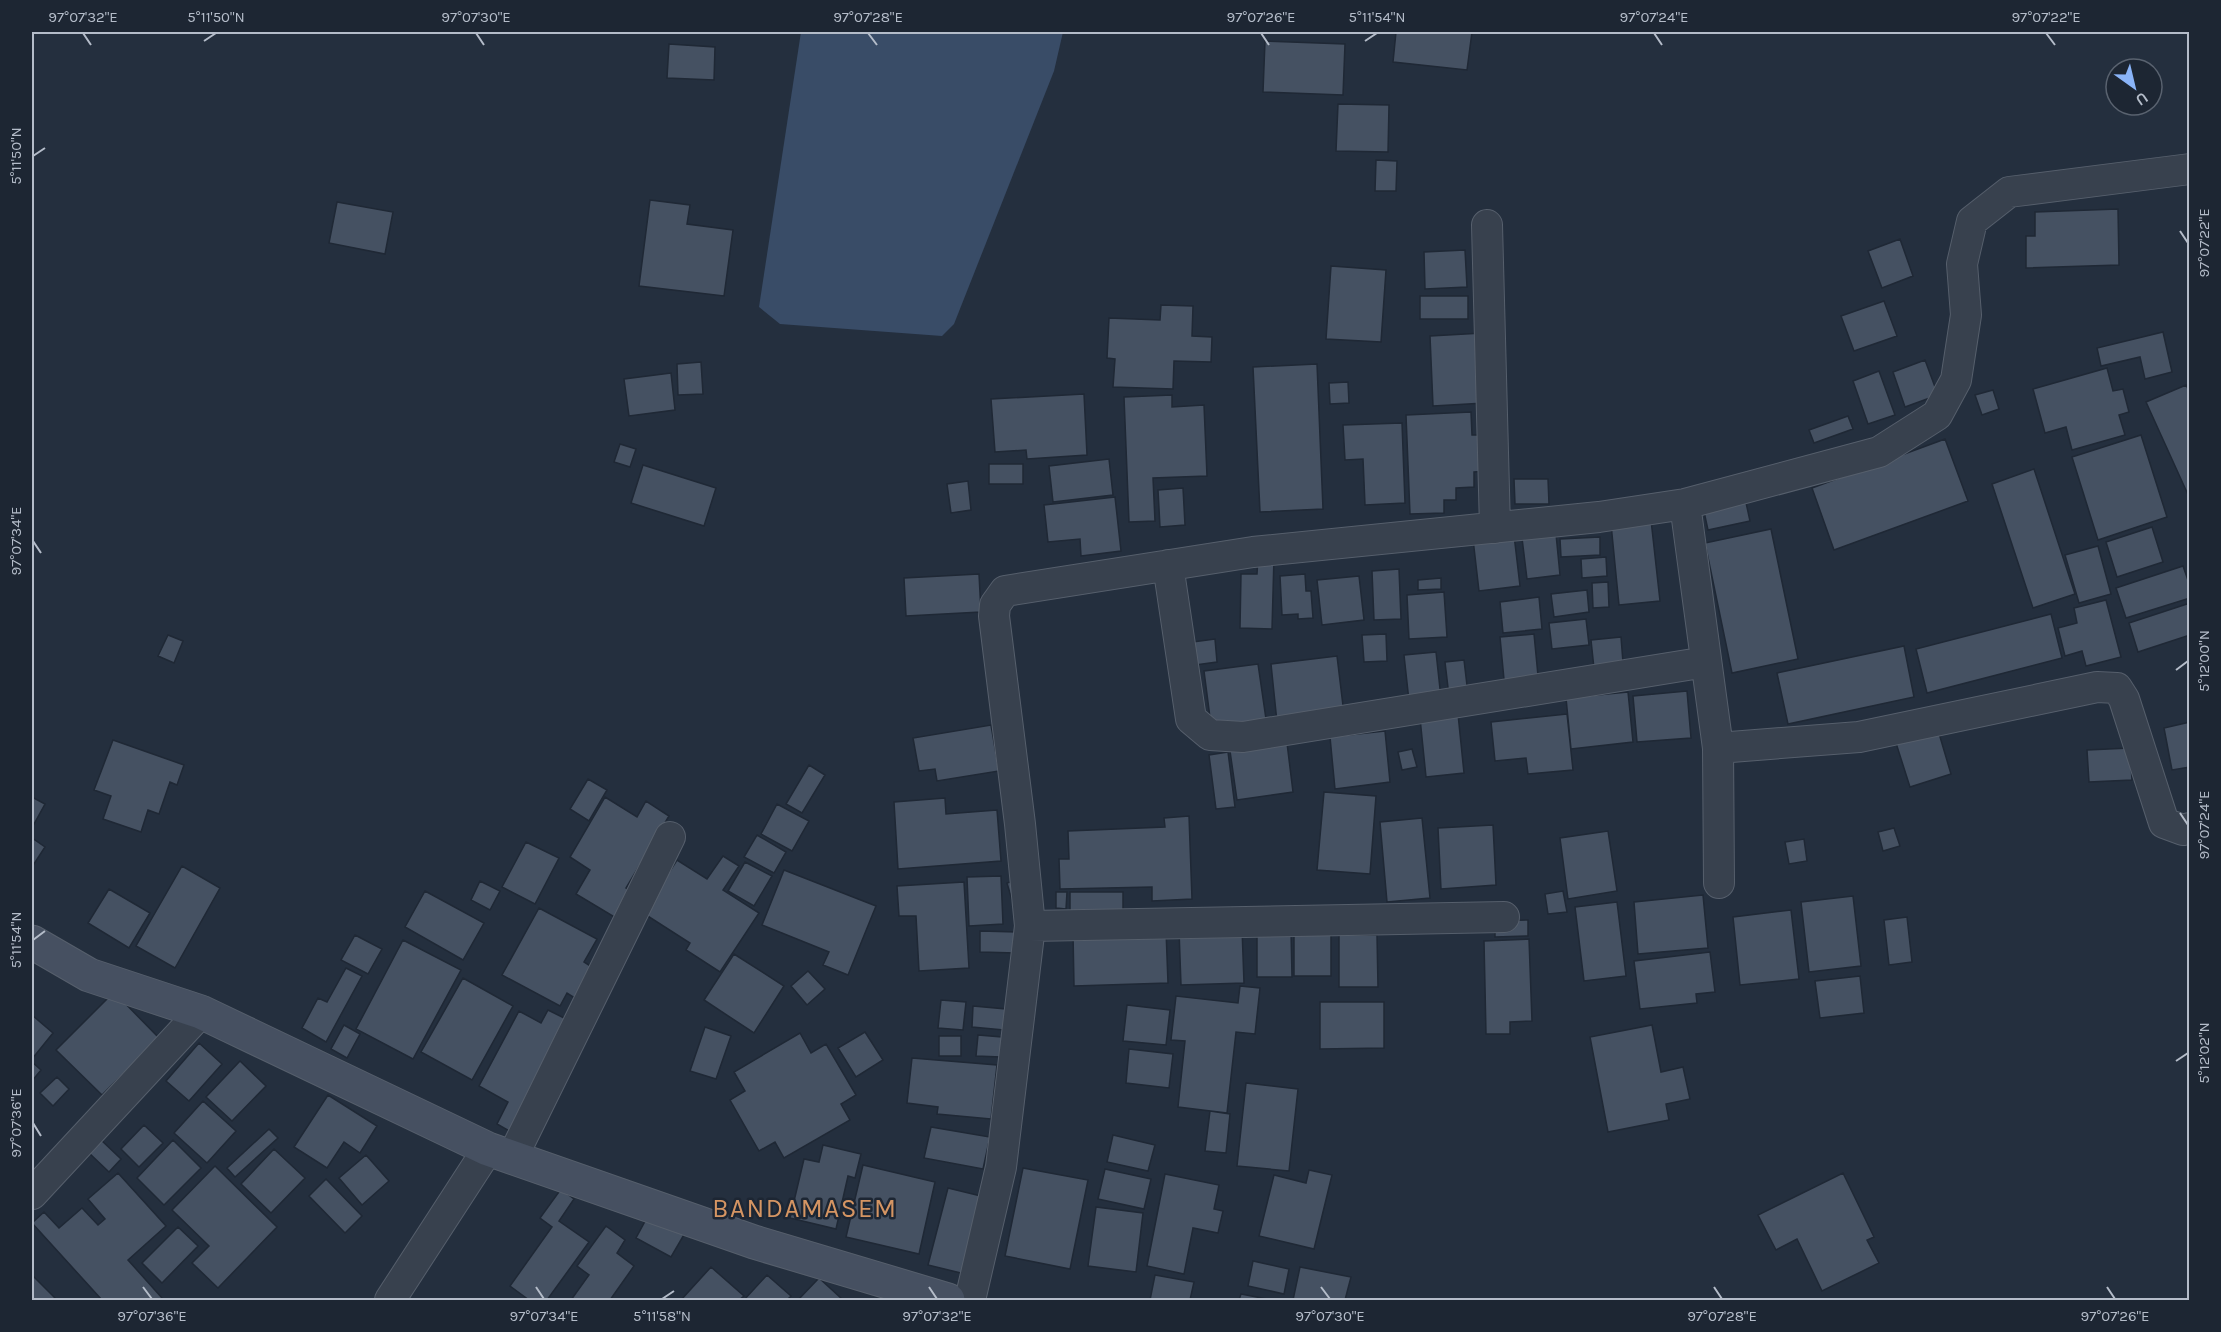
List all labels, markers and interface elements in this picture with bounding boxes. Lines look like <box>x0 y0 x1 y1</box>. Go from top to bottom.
text: 97°07'32"E <box>48 8 118 26</box>
text: 5°11'50"N <box>187 8 245 26</box>
text: 97°07'30"E <box>441 8 511 26</box>
text: 97°07'28"E <box>833 8 903 26</box>
text: 97°07'26"E <box>1226 8 1296 26</box>
text: 5°11'54"N <box>1348 8 1406 26</box>
text: 97°07'24"E <box>1620 8 1688 26</box>
text: 97°07'22"E <box>2011 8 2081 26</box>
north arrow <box>2104 57 2164 117</box>
text: U <box>2132 88 2152 110</box>
text: 5°11'50"N <box>7 127 25 185</box>
text: 97°07'22"E <box>2195 208 2213 278</box>
text: 97°07'34"E <box>7 506 25 576</box>
text: 5°12'00"N <box>2195 630 2213 692</box>
text: 97°07'24"E <box>2195 791 2213 859</box>
text: 5°11'54"N <box>7 911 25 969</box>
text: 5°12'02"N <box>2195 1022 2213 1084</box>
text: 97°07'36"E <box>7 1088 25 1158</box>
district label: BANDAMASEM <box>712 1193 898 1224</box>
text: 97°07'36"E <box>117 1307 187 1325</box>
text: 97°07'34"E <box>509 1307 579 1325</box>
text: 5°11'58"N <box>633 1307 691 1325</box>
text: 97°07'32"E <box>902 1307 972 1325</box>
text: 97°07'30"E <box>1295 1307 1365 1325</box>
text: 97°07'28"E <box>1687 1307 1757 1325</box>
text: 97°07'26"E <box>2080 1307 2150 1325</box>

